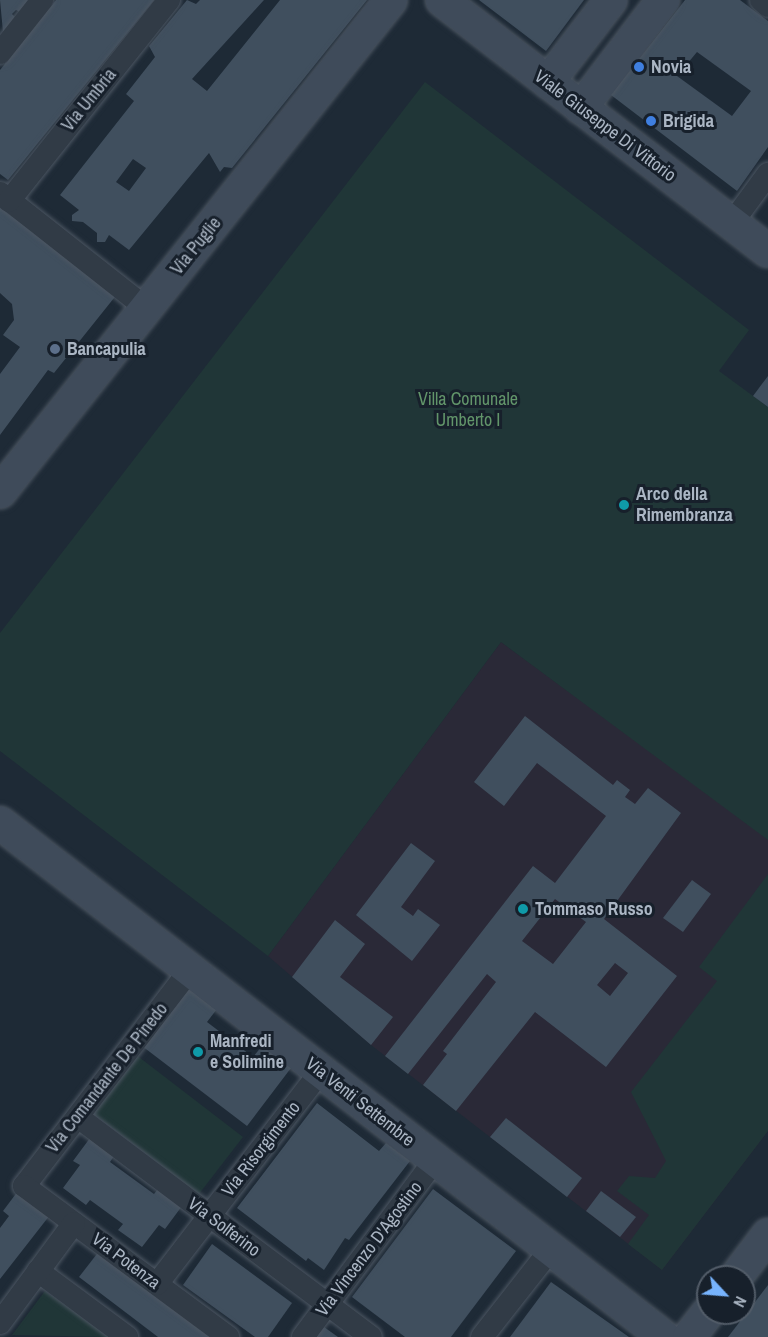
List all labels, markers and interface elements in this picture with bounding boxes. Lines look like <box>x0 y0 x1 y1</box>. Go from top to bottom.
place label: Novia <box>651 56 691 78</box>
marker: Novia <box>632 60 646 74</box>
street label: Via Umbria <box>57 64 121 136</box>
street label: Viale Giuseppe Di Vittorio <box>530 66 680 186</box>
place label: Brigida <box>663 110 714 132</box>
marker: Brigida <box>644 114 658 128</box>
street label: Via Puglie <box>166 213 226 279</box>
place label: Bancapulia <box>67 338 146 360</box>
marker: Bancapulia <box>48 342 62 356</box>
park label: Villa Comunale Umberto I <box>418 389 518 432</box>
place label: Arco della Rimembranza <box>636 484 733 526</box>
marker: Arco della Rimembranza <box>617 498 631 512</box>
place label: Tommaso Russo <box>535 898 653 920</box>
marker: Tommaso Russo <box>516 902 530 916</box>
street label: Via Comandante De Pinedo <box>42 999 172 1157</box>
place label: Manfredi e Solimine <box>210 1031 284 1074</box>
marker: Manfredi e Solimine <box>191 1045 205 1059</box>
street label: Via Venti Settembre <box>301 1053 419 1151</box>
street label: Via Risorgimento <box>217 1097 305 1201</box>
street label: Via Vincenzo D'Agostino <box>311 1177 427 1321</box>
street label: Via Solferino <box>184 1193 264 1261</box>
street label: Via Potenza <box>87 1228 165 1294</box>
north arrow <box>696 1265 756 1325</box>
text: N <box>728 1293 752 1311</box>

